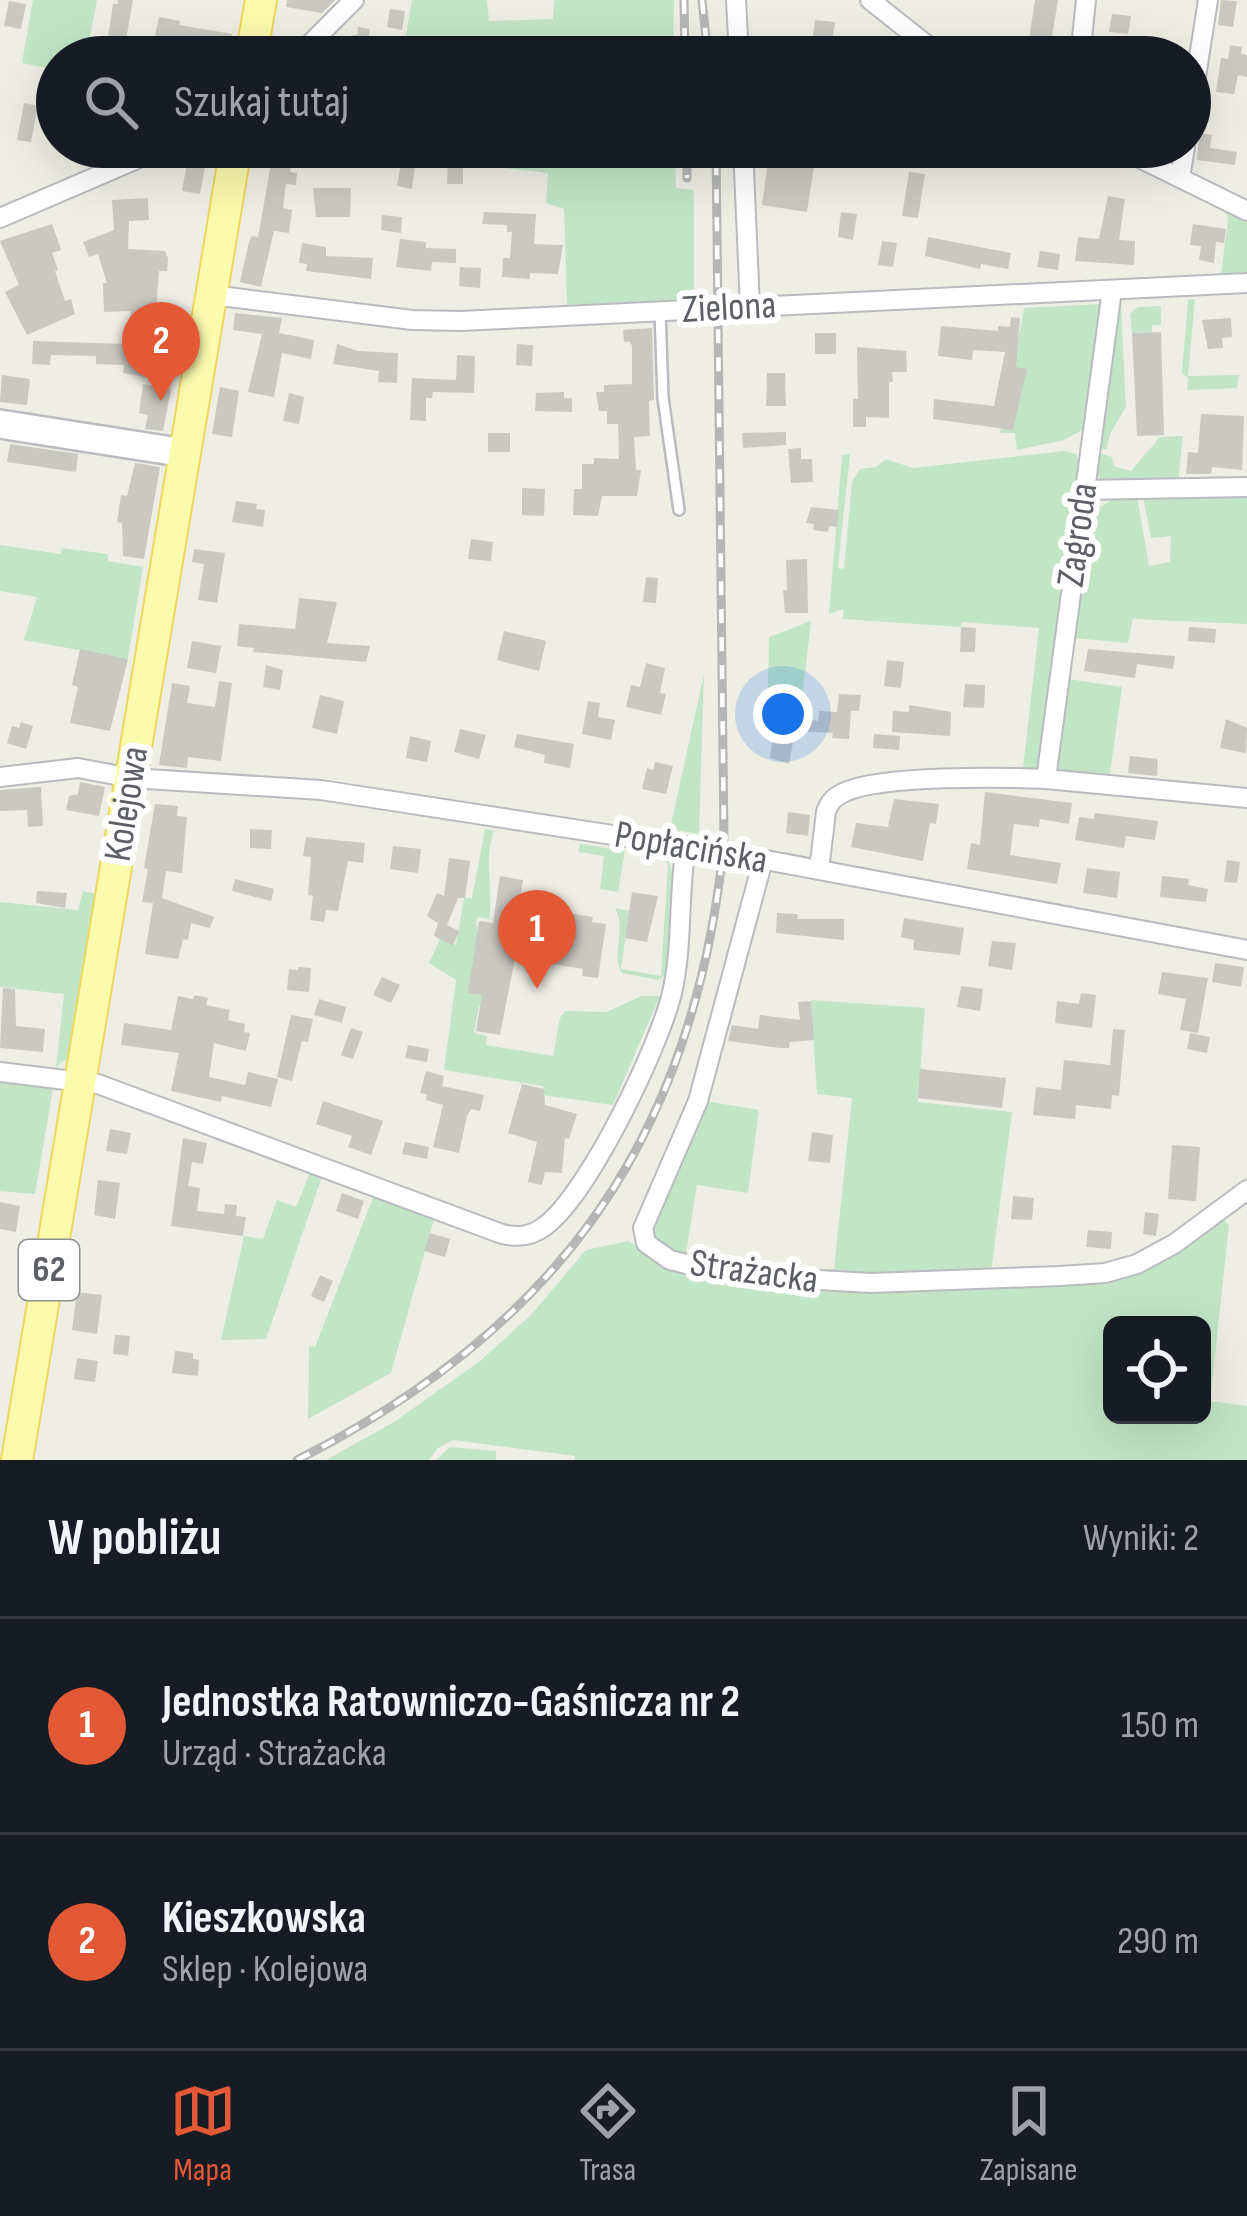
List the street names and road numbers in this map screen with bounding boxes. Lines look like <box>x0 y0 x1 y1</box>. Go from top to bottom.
street label: Zielona <box>681 282 777 334</box>
street label: Zagroda <box>1047 480 1109 590</box>
street label: Kolejowa <box>95 743 159 865</box>
street label: Popłacińska <box>611 811 771 885</box>
road number: 62 <box>19 1240 79 1300</box>
street label: Strażacka <box>687 1240 821 1304</box>

